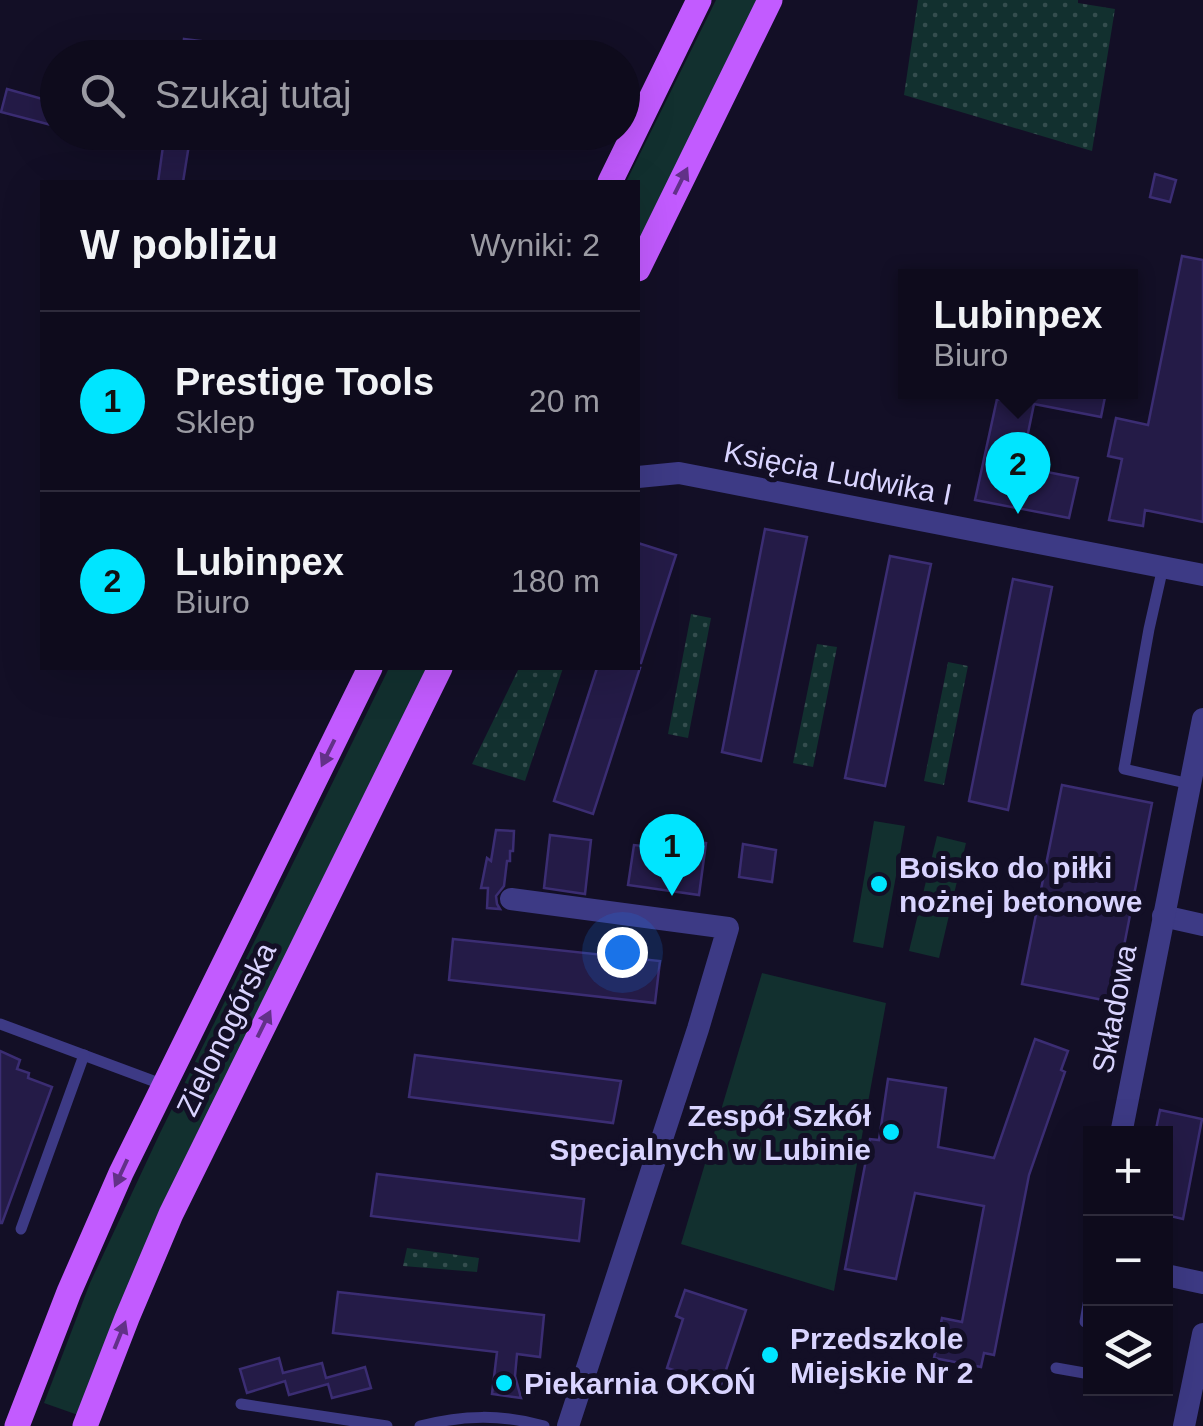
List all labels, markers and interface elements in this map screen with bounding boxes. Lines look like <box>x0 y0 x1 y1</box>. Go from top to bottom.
search box <box>40 40 640 150</box>
icon: search <box>75 68 130 123</box>
text: Szukaj tutaj <box>155 74 351 116</box>
one-way arrow <box>672 167 689 196</box>
text: W pobliżu <box>80 221 278 268</box>
text: Wyniki: 2 <box>470 227 600 263</box>
popup <box>898 269 1138 399</box>
text: Lubinpex <box>934 294 1102 336</box>
text: Biuro <box>934 337 1008 373</box>
text: Prestige Tools <box>175 361 434 403</box>
text: 1 <box>104 383 121 419</box>
text: 20 m <box>529 383 600 419</box>
text: Sklep <box>175 404 255 440</box>
pin: 2 <box>986 432 1050 514</box>
street label: Księcia Ludwika I <box>721 435 955 511</box>
text: Lubinpex <box>175 541 344 583</box>
text: 2 <box>104 563 121 599</box>
text: 180 m <box>511 563 600 599</box>
text: Biuro <box>175 584 250 620</box>
one-way arrow <box>320 738 337 767</box>
pin: 1 <box>640 814 704 896</box>
place label: Boisko do piłki nożnej betonowe <box>899 851 1142 918</box>
marker: Boisko do piłki nożnej betonowe <box>868 873 890 895</box>
your location <box>597 927 648 978</box>
street label: Zielonogórska <box>170 937 282 1121</box>
street label: Składowa <box>1085 942 1143 1076</box>
one-way arrow <box>255 1009 272 1038</box>
place label: Zespół Szkół Specjalnych w Lubinie <box>549 1099 872 1166</box>
marker: Zespół Szkół Specjalnych w Lubinie <box>880 1121 902 1143</box>
map controls <box>1083 1126 1173 1396</box>
button: + <box>1083 1126 1173 1216</box>
one-way arrow <box>113 1159 130 1188</box>
button: − <box>1083 1216 1173 1306</box>
button: layers <box>1083 1306 1173 1396</box>
one-way arrow <box>112 1320 128 1350</box>
place label: Przedszkole Miejskie Nr 2 <box>790 1322 973 1389</box>
marker: Przedszkole Miejskie Nr 2 <box>759 1344 781 1366</box>
place label: Piekarnia OKOŃ <box>524 1367 756 1400</box>
marker: Piekarnia OKOŃ <box>493 1372 515 1394</box>

